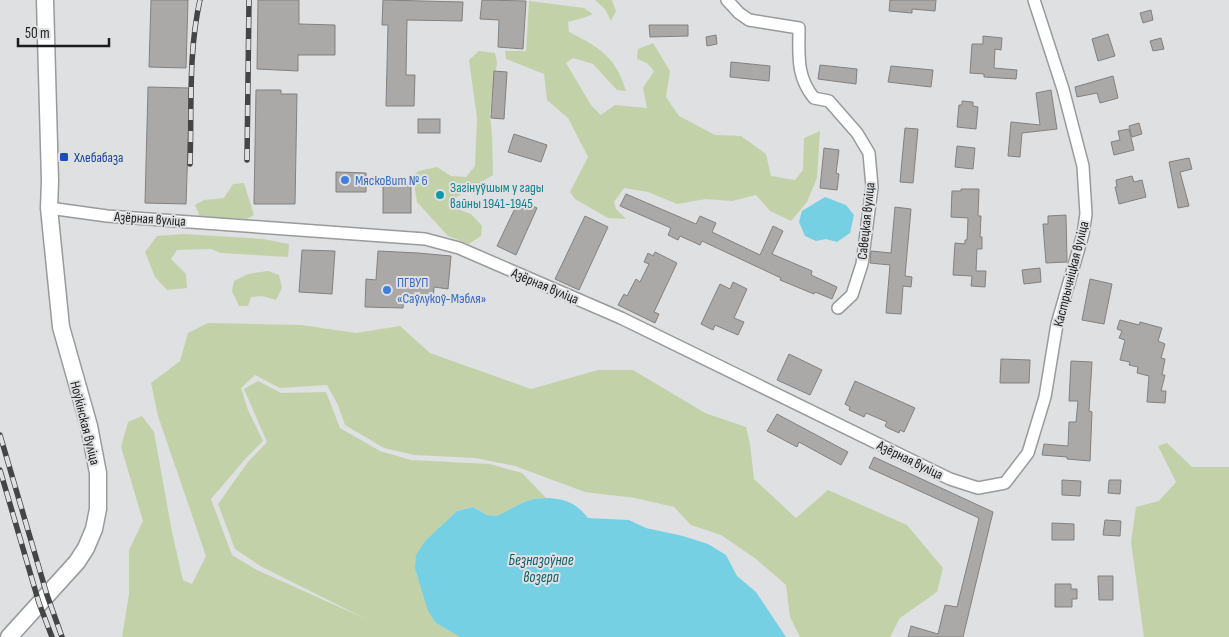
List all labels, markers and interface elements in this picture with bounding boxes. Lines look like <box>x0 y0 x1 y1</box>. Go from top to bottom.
scale bar <box>18 15 109 47</box>
text: 50 m <box>25 24 50 43</box>
place label: Хлебабаза <box>73 149 123 166</box>
marker: Хлебабаза <box>58 151 70 163</box>
place label: МяскоВит № 6 <box>355 172 428 189</box>
marker: МяскоВит № 6 <box>339 174 351 186</box>
place label: Загінуўшым у гады вайны 1941-1945 <box>450 179 544 212</box>
street label: Савецкая вуліца <box>853 182 879 260</box>
marker: Загінуўшым у гады вайны 1941-1945 <box>434 189 446 201</box>
street label: Азёрная вуліца <box>113 208 186 230</box>
street label: Кастрычніцкая вуліца <box>1050 219 1092 329</box>
street label: Азёрная вуліца <box>508 264 581 308</box>
place label: ПГВУП «Саўлукоў-Мэбля» <box>397 274 486 307</box>
marker: ПГВУП «Саўлукоў-Мэбля» <box>381 284 393 296</box>
street label: Ноўкінская вуліца <box>66 379 104 467</box>
street label: Азёрная вуліца <box>873 436 946 483</box>
water label: Безназоўнае возера <box>509 551 574 587</box>

